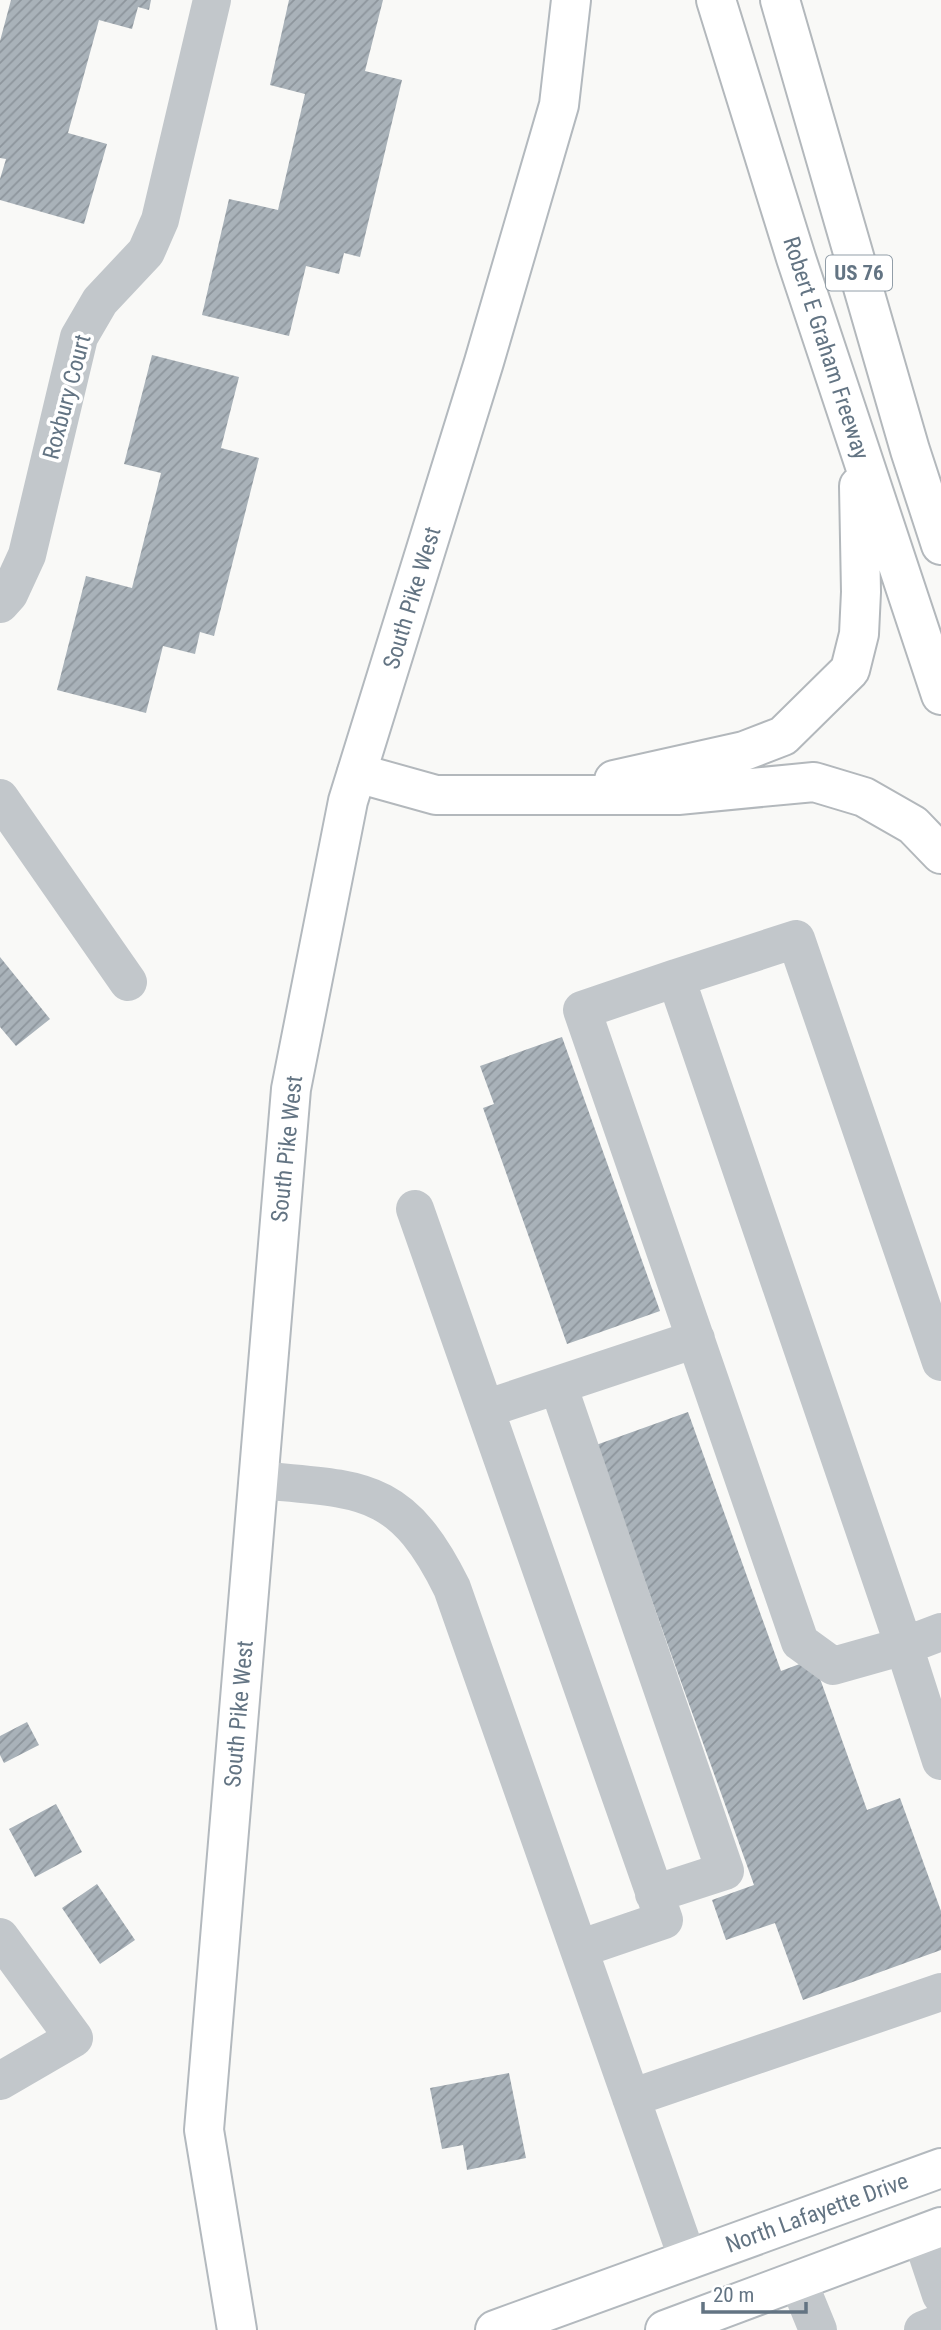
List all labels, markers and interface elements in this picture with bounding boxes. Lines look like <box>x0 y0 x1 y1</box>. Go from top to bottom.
street label: Robert E Graham Freeway <box>777 233 875 463</box>
road number: US 76 <box>826 256 892 290</box>
street label: Roxbury Court <box>37 332 97 462</box>
street label: South Pike West <box>378 524 446 672</box>
street label: South Pike West <box>266 1074 308 1224</box>
street label: South Pike West <box>219 1639 259 1789</box>
street label: North Lafayette Drive <box>722 2167 912 2259</box>
scale bar <box>703 2270 806 2314</box>
text: 20 m <box>713 2283 754 2307</box>

